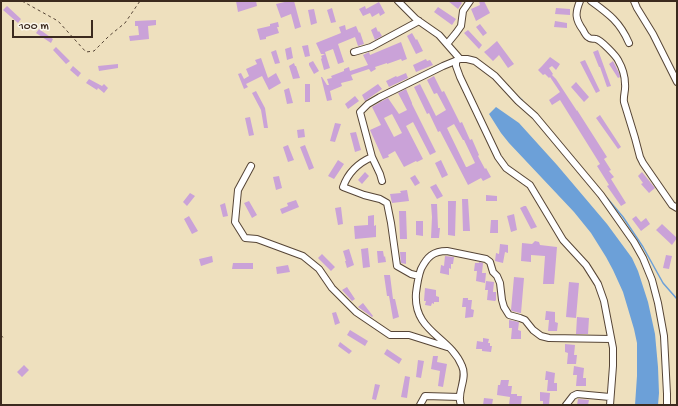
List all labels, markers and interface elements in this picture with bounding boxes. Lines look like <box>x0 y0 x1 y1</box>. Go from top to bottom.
scale bar <box>14 12 95 38</box>
text: 100 m <box>19 20 49 34</box>

